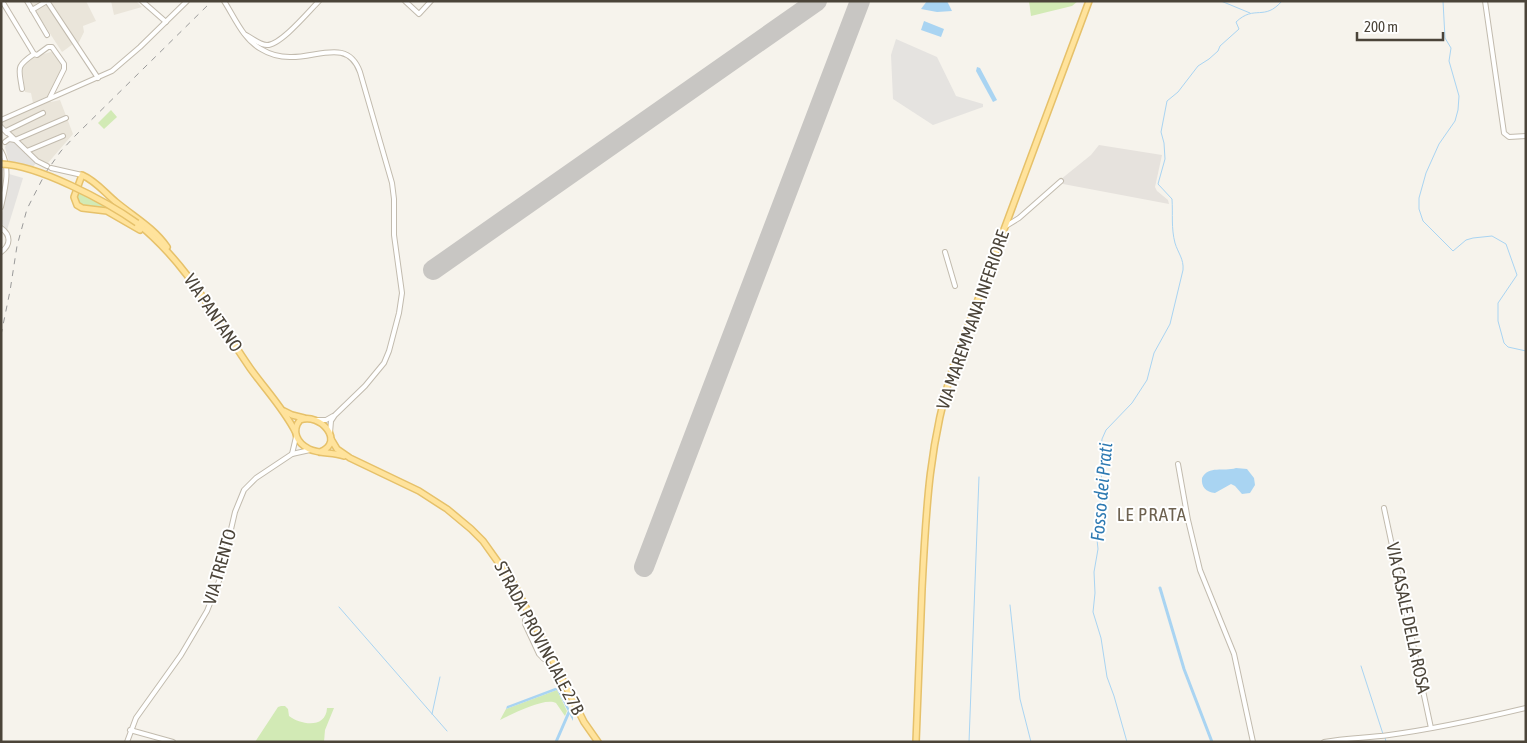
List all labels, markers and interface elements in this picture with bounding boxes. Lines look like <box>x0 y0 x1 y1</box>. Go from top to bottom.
scale bar <box>1357 10 1443 42</box>
text: 200 m <box>1364 18 1398 35</box>
street label: VIA MAREMMANA INFERIORE <box>932 227 1013 412</box>
street label: VIA PANTANO <box>180 270 247 356</box>
water label: Fosso dei Prati <box>1086 442 1116 542</box>
district label: LE PRATA <box>1117 503 1187 525</box>
street label: VIA TRENTO <box>199 527 240 607</box>
street label: VIA CASALE DELLA ROSA <box>1382 541 1435 695</box>
street label: STRADA PROVINCIALE 27B <box>490 557 589 718</box>

